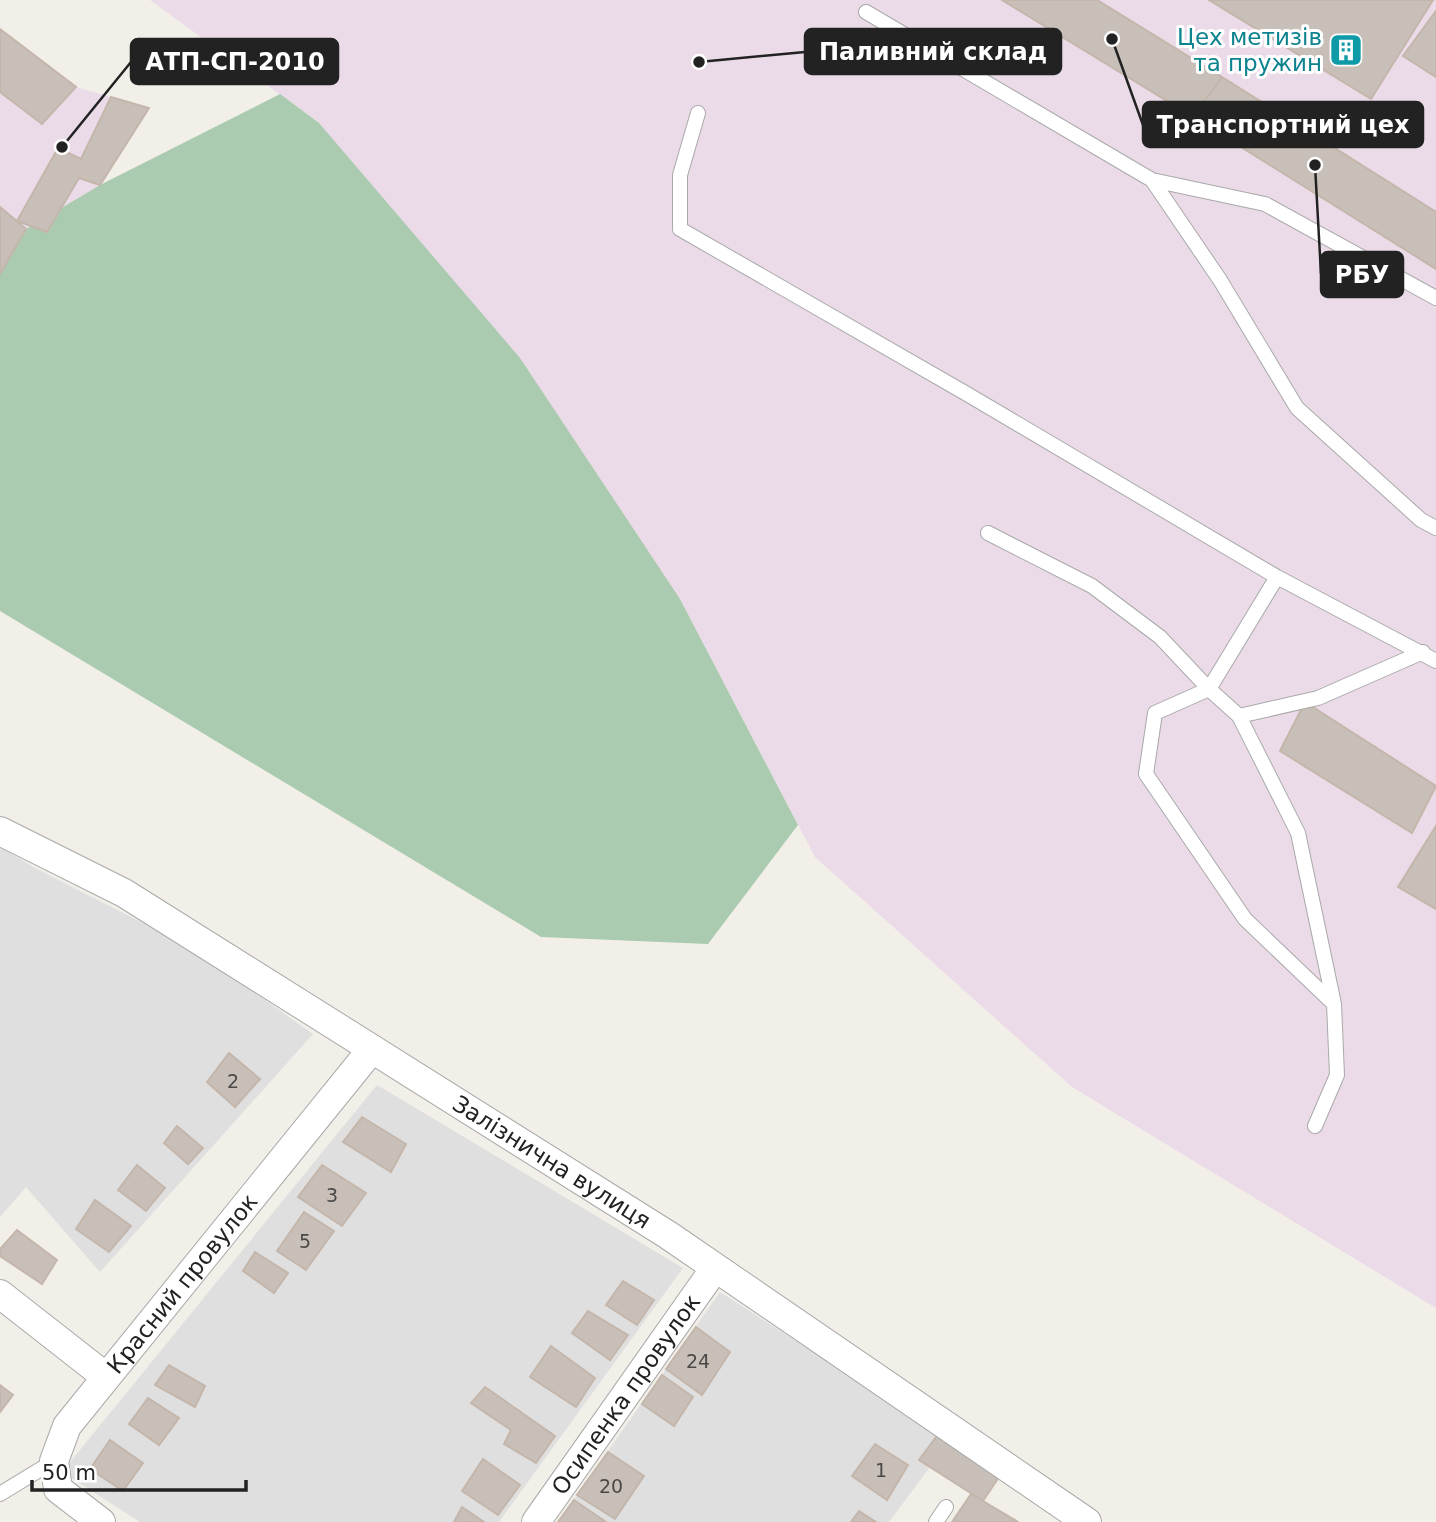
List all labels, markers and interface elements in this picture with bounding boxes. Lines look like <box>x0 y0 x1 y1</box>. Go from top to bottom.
place label: Цех метизів та пружин <box>1177 24 1322 76</box>
callout: Паливний склад <box>805 29 1061 74</box>
building icon: Цех метизів та пружин <box>1327 31 1365 69</box>
text: Паливний склад <box>819 38 1047 66</box>
callout: АТП-СП-2010 <box>131 39 338 84</box>
text: АТП-СП-2010 <box>145 48 325 76</box>
callout: Транспортний цех <box>1143 102 1423 147</box>
text: Транспортний цех <box>1157 111 1410 139</box>
callout: РБУ <box>1321 252 1403 297</box>
text: РБУ <box>1335 261 1389 289</box>
house number: 2 <box>227 1070 239 1092</box>
street label: Залізнична вулиця <box>448 1090 656 1234</box>
house number: 3 <box>326 1184 338 1206</box>
street label: Красний провулок <box>102 1188 263 1379</box>
house number: 5 <box>299 1230 311 1252</box>
street label: Осипенка провулок <box>546 1289 705 1500</box>
house number: 24 <box>686 1350 710 1372</box>
scale bar <box>32 1448 245 1492</box>
house number: 1 <box>875 1459 887 1481</box>
text: 50 m <box>42 1461 96 1485</box>
house number: 20 <box>599 1475 623 1497</box>

